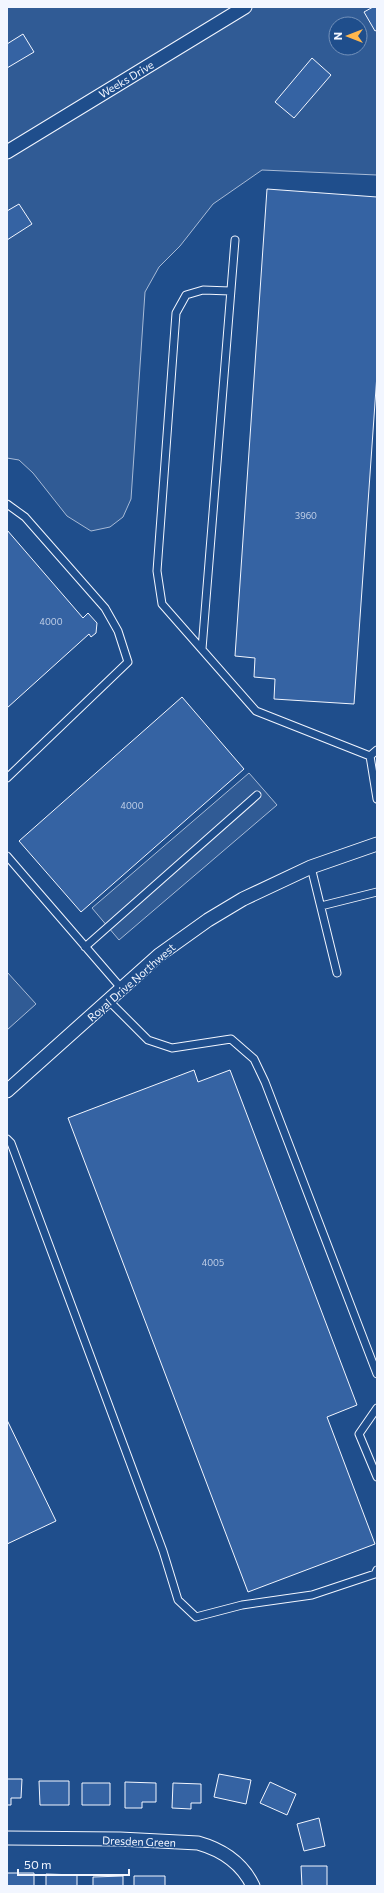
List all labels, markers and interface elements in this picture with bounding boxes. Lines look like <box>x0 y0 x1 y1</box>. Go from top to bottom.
north arrow <box>328 16 368 56</box>
text: N <box>331 32 344 40</box>
street label: Weeks Drive <box>96 57 156 100</box>
house number: 3960 <box>295 510 317 521</box>
house number: 4000 <box>39 616 63 627</box>
house number: 4000 <box>120 800 144 811</box>
street label: Royal Drive Northwest <box>84 940 178 1024</box>
house number: 4005 <box>202 1257 224 1268</box>
street label: Dresden Green <box>102 1833 176 1849</box>
scale bar <box>18 1851 129 1877</box>
text: 50 m <box>24 1857 52 1871</box>

